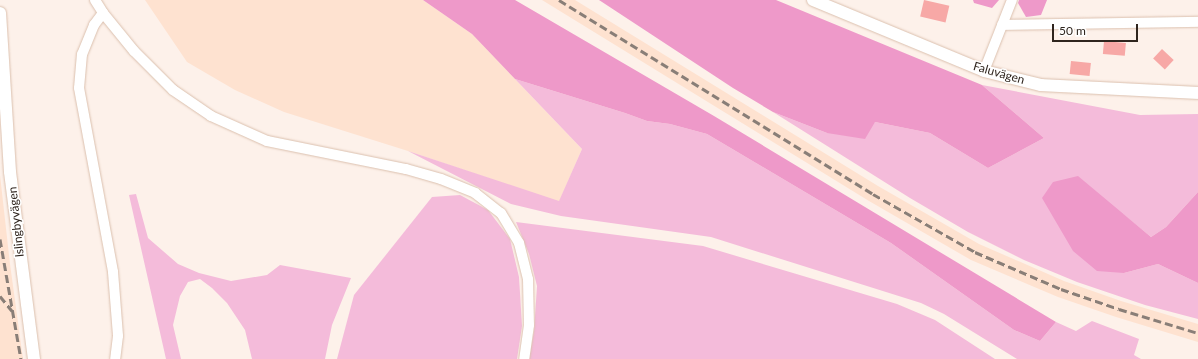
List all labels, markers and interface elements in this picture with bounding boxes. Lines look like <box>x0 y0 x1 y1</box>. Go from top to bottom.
scale bar <box>1054 16 1140 42</box>
text: 50 m <box>1059 23 1086 38</box>
street label: Faluvägen <box>972 59 1026 87</box>
street label: Islingbyvägen <box>5 186 27 258</box>

